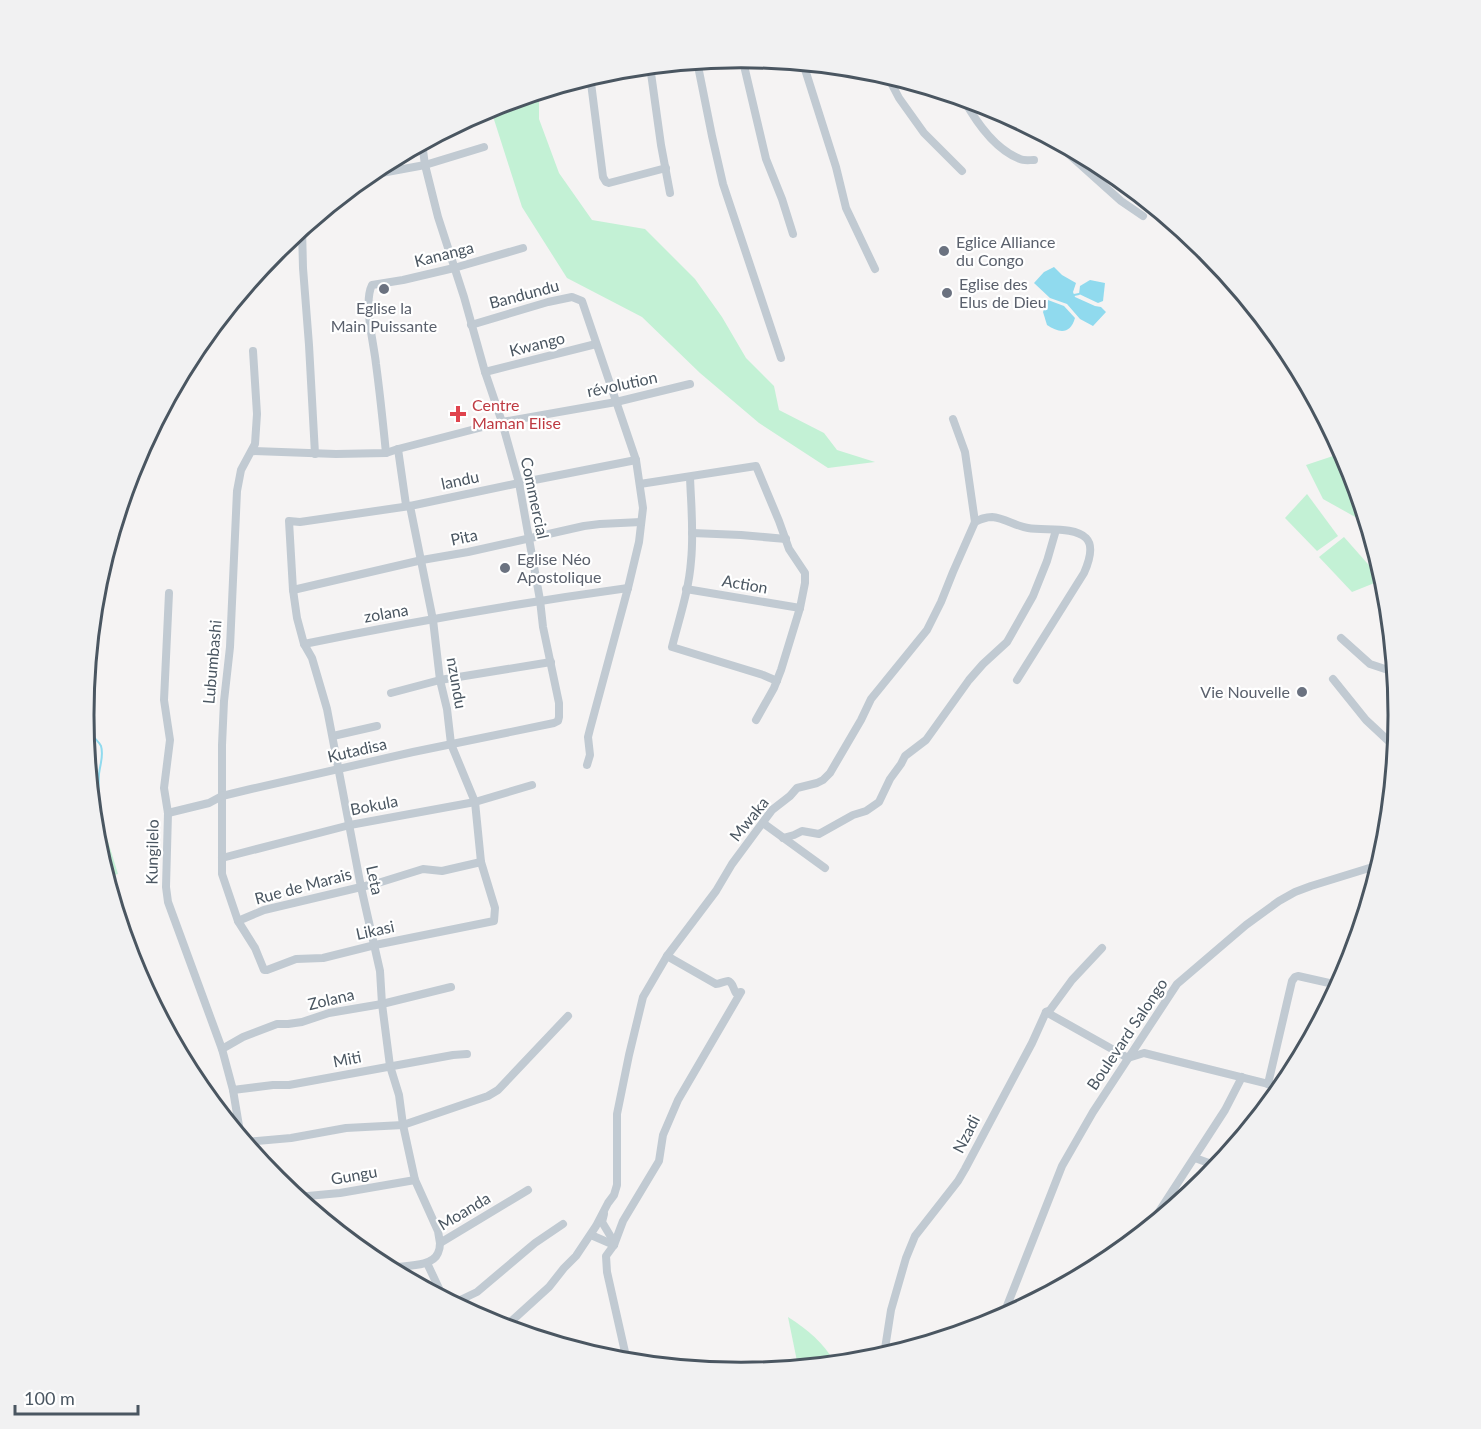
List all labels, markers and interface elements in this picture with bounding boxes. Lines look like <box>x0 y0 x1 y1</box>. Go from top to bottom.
place label: Eglice Alliance du Congo <box>956 232 1055 269</box>
street label: Kananga <box>412 237 476 270</box>
marker: Eglice Alliance du Congo <box>937 244 951 258</box>
place label: Eglise des Elus de Dieu <box>959 274 1047 311</box>
street label: Bandundu <box>487 275 561 312</box>
marker: Eglise la Main Puissante <box>377 282 391 296</box>
marker: Eglise des Elus de Dieu <box>940 286 954 300</box>
place label: Eglise la Main Puissante <box>331 298 437 335</box>
street label: Kwango <box>507 327 567 360</box>
street label: révolution <box>585 367 659 400</box>
place label: Centre Maman Elise <box>472 395 561 432</box>
marker: Centre Maman Elise <box>449 405 467 423</box>
street label: Commercial <box>518 455 553 541</box>
street label: landu <box>439 466 481 493</box>
street label: Pita <box>449 524 479 549</box>
place label: Eglise Néo Apostolique <box>517 549 601 586</box>
marker: Eglise Néo Apostolique <box>498 561 512 575</box>
street label: Action <box>721 570 769 597</box>
street label: zolana <box>362 599 410 626</box>
street label: Lubumbashi <box>198 619 225 705</box>
street label: nzundu <box>444 656 471 710</box>
place label: Vie Nouvelle <box>1200 682 1290 701</box>
marker: Vie Nouvelle <box>1295 685 1309 699</box>
street label: Kutadisa <box>325 733 388 766</box>
street label: Bokula <box>348 791 399 818</box>
street label: Mwaka <box>725 793 772 845</box>
street label: Kungilelo <box>141 819 162 885</box>
street label: Rue de Marais <box>252 863 354 908</box>
street label: Leta <box>363 863 388 896</box>
street label: Likasi <box>354 916 396 943</box>
street label: Boulevard Salongo <box>1082 974 1171 1093</box>
street label: Zolana <box>306 984 356 1013</box>
street label: Miti <box>331 1046 363 1071</box>
street label: Nzadi <box>948 1112 983 1156</box>
street label: Gungu <box>329 1161 379 1188</box>
street label: Moanda <box>434 1188 493 1234</box>
scale bar <box>15 1378 138 1416</box>
text: 100 m <box>24 1387 75 1409</box>

